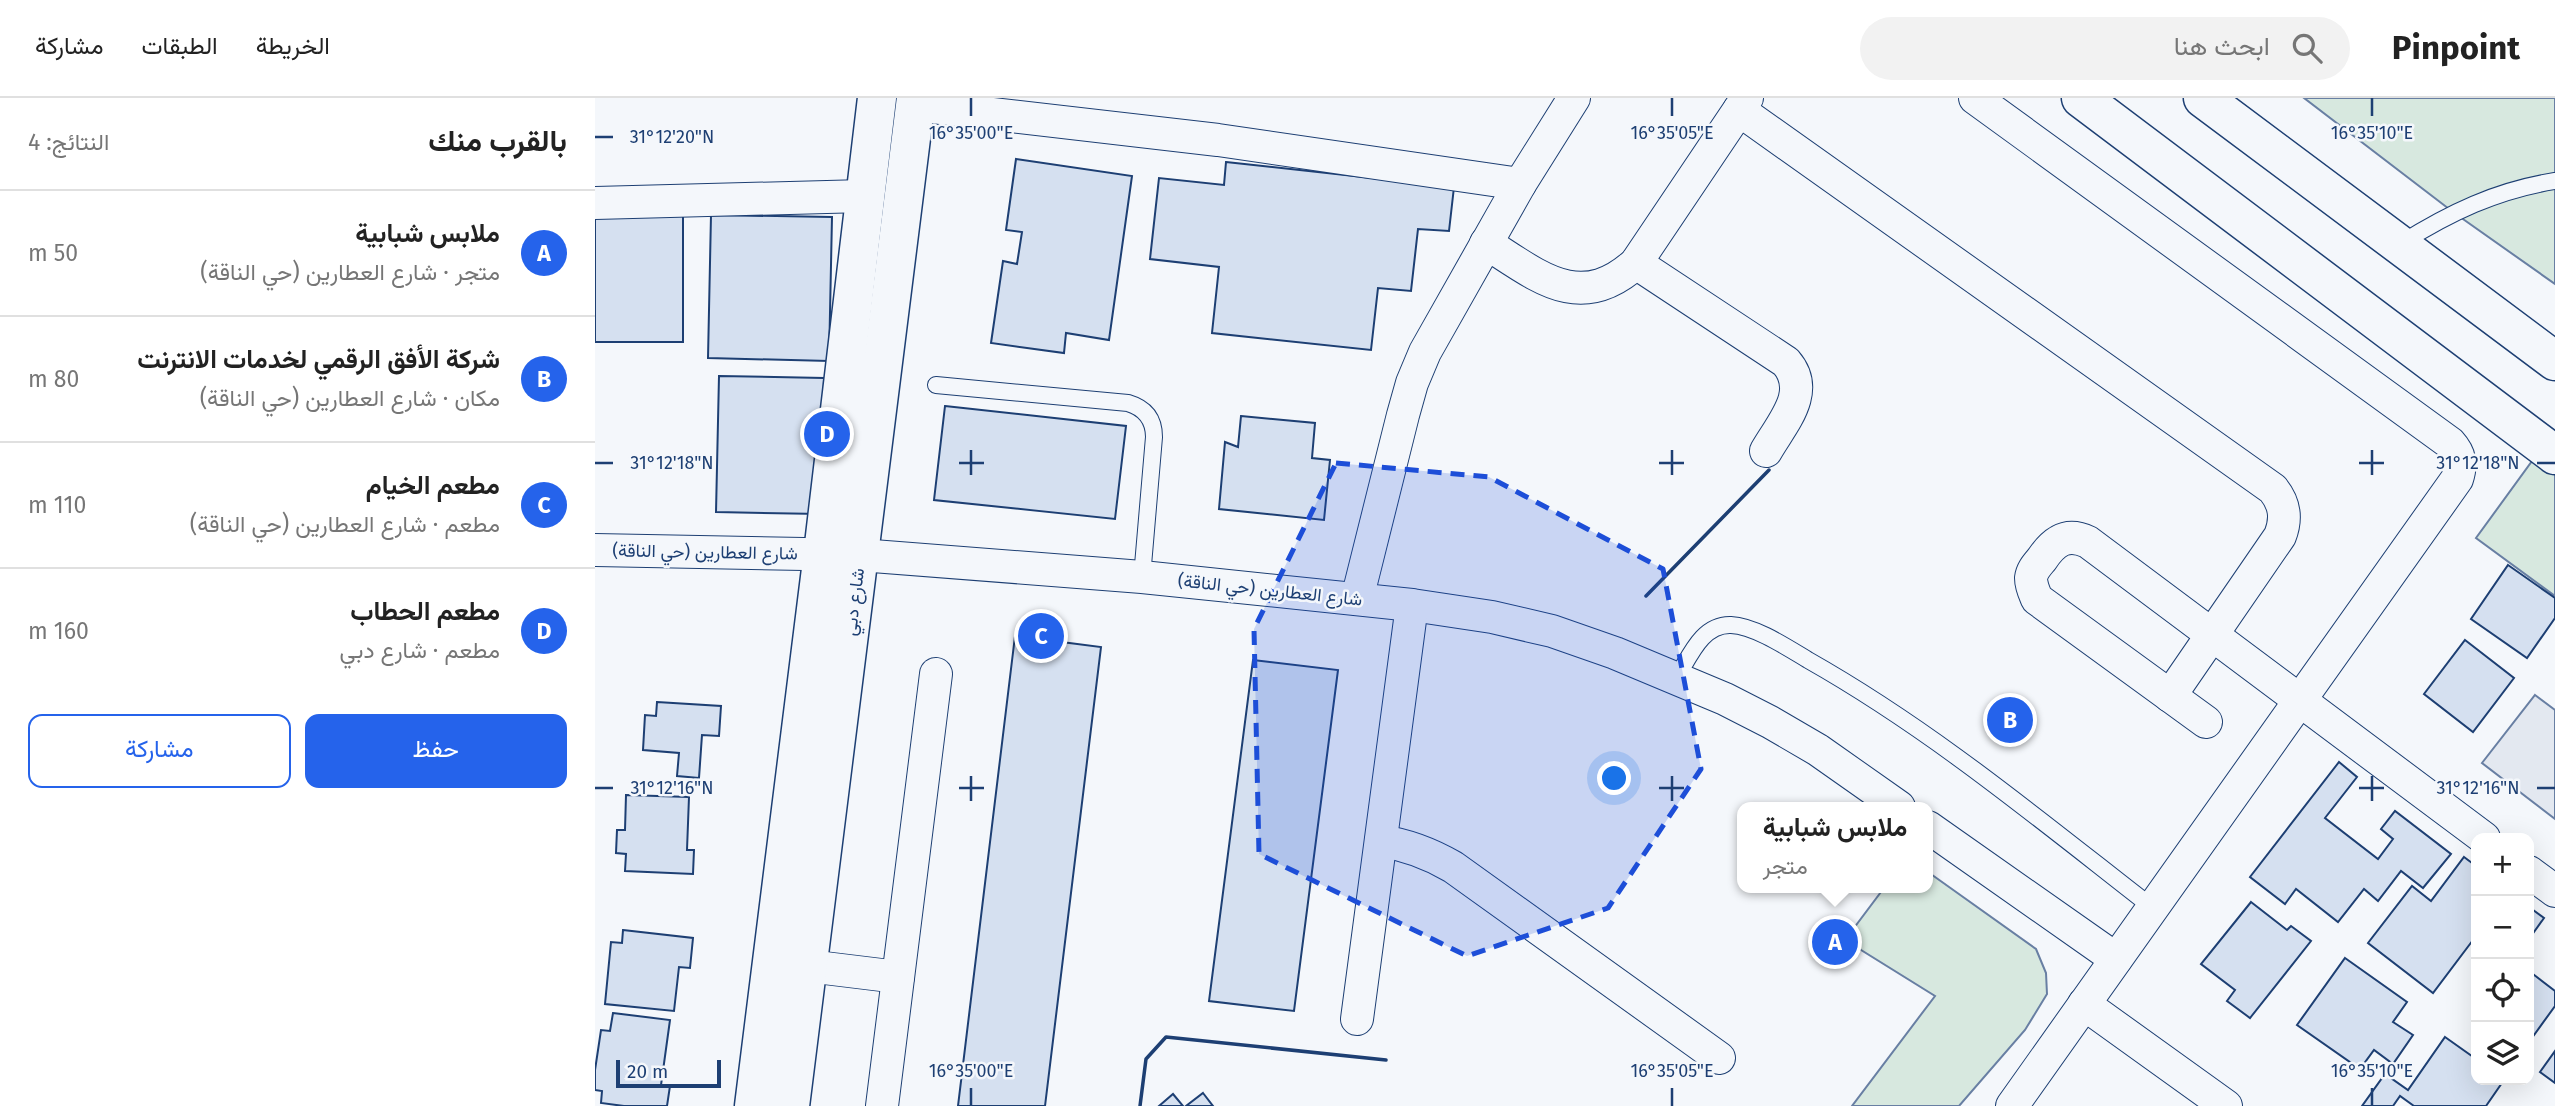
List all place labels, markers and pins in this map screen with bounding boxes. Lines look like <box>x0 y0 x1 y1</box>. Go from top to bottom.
pin: D <box>804 408 850 460</box>
pin: C <box>1018 610 1064 662</box>
pin: B <box>1987 694 2033 746</box>
pin: A <box>1812 916 1858 968</box>

